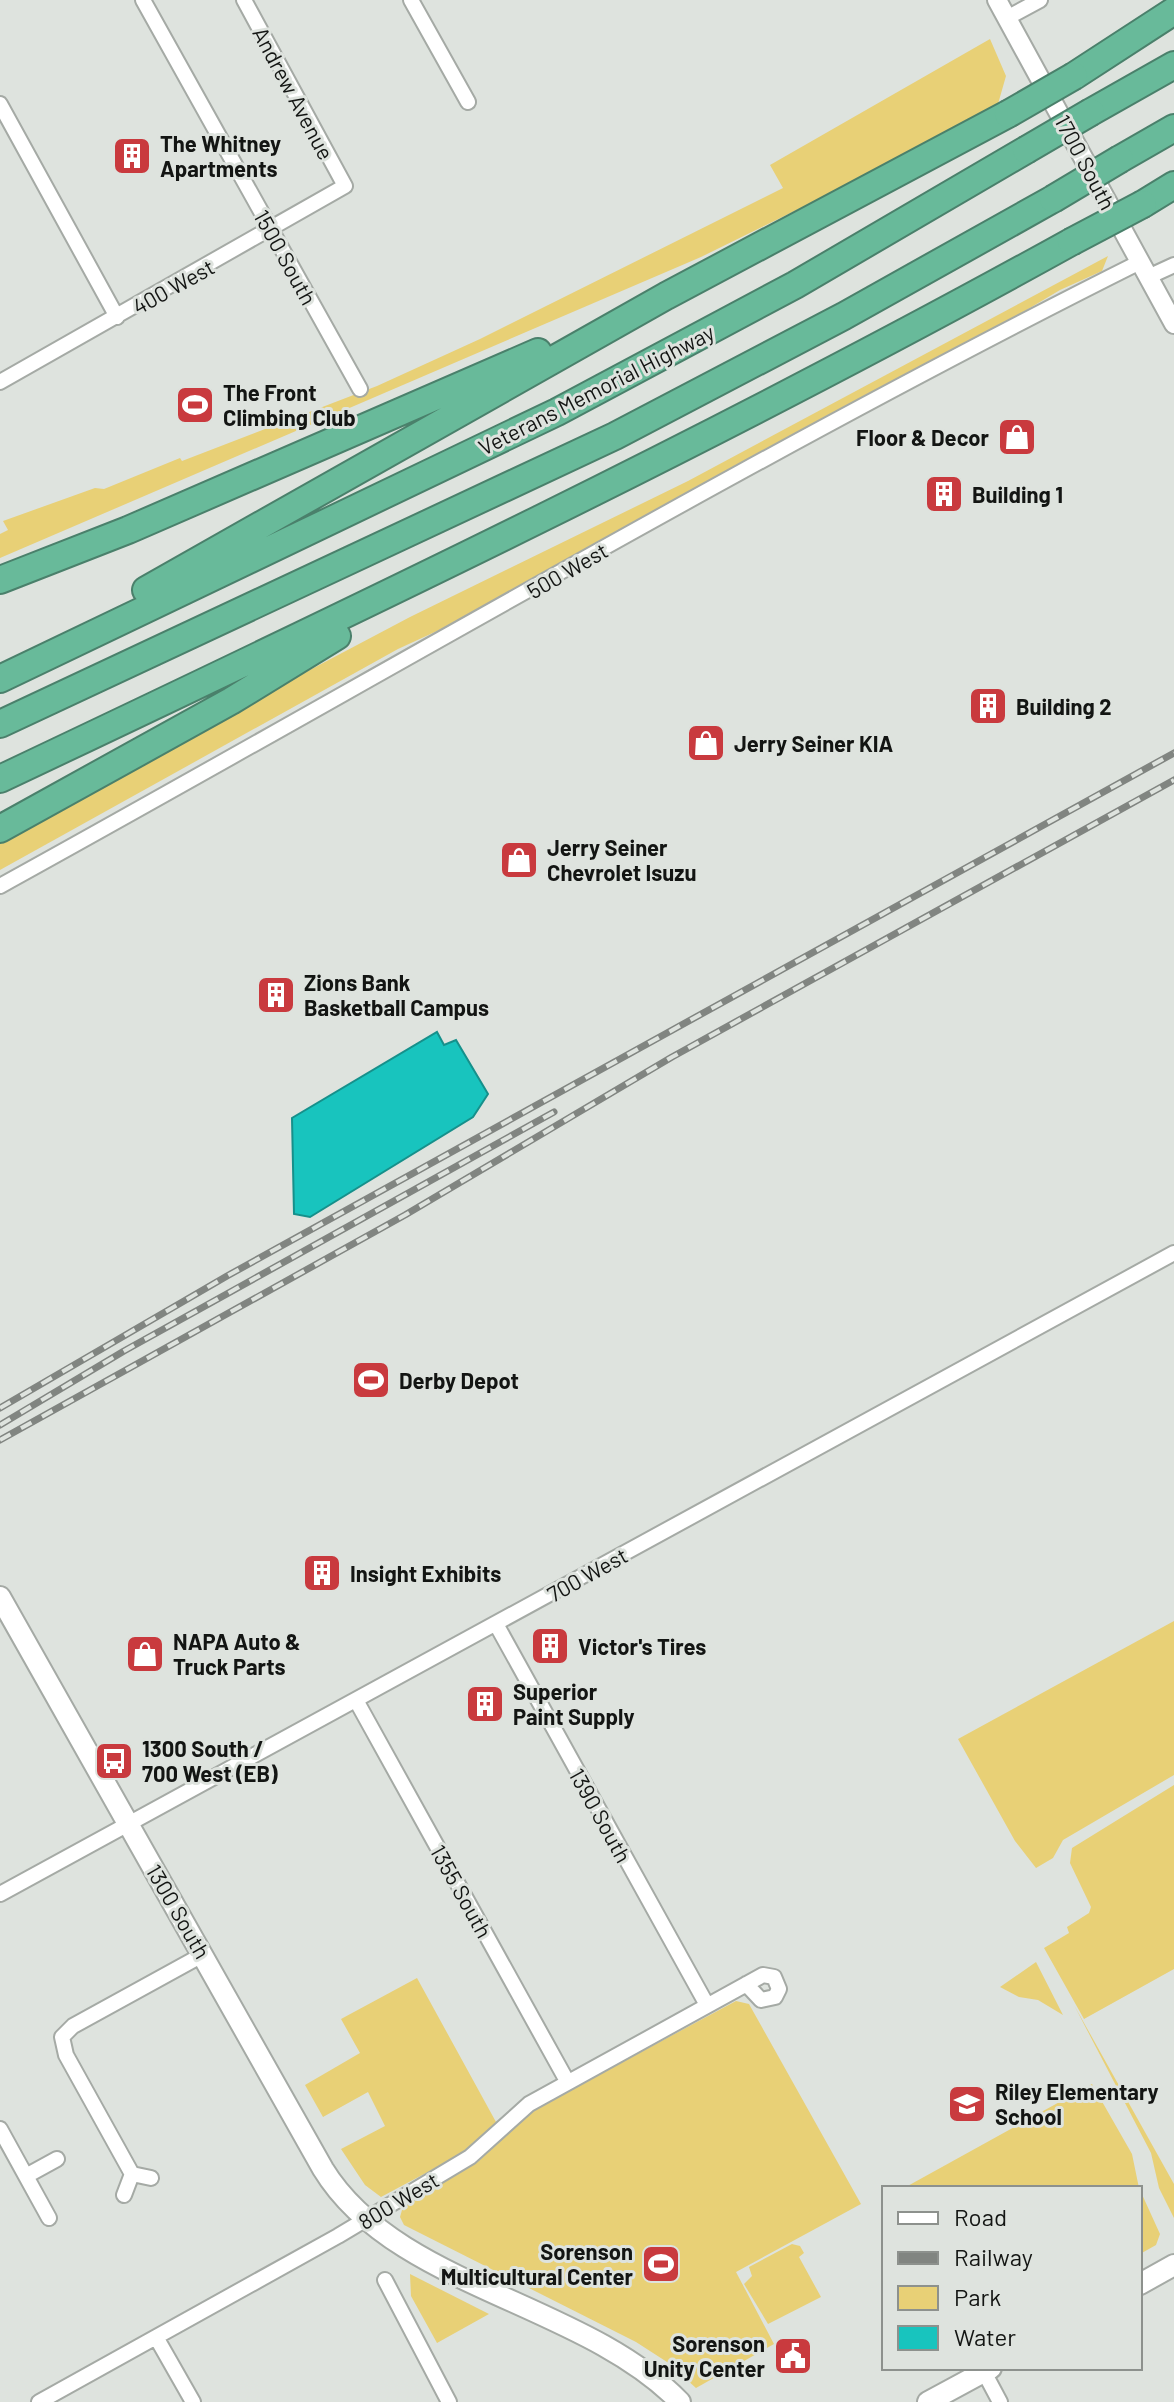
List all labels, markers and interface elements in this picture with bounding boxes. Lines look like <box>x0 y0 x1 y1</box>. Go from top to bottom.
street label: Andrew Avenue <box>248 22 340 164</box>
street label: 1700 South <box>1050 110 1122 214</box>
place label: The Whitney Apartments <box>160 130 281 181</box>
building icon: The Whitney Apartments <box>111 135 153 177</box>
street label: 1500 South <box>249 205 323 309</box>
street label: 400 West <box>127 253 219 319</box>
street label: Veterans Memorial Highway <box>474 318 718 460</box>
place label: The Front Climbing Club <box>223 379 356 430</box>
sports icon: The Front Climbing Club <box>174 384 216 426</box>
shop icon: Floor & Decor <box>996 416 1038 458</box>
place label: Floor & Decor <box>856 424 990 450</box>
building icon: Building 1 <box>923 473 965 515</box>
place label: Building 1 <box>972 481 1063 507</box>
street label: 500 West <box>522 537 612 603</box>
building icon: Building 2 <box>967 685 1009 727</box>
place label: Building 2 <box>1016 693 1112 719</box>
shop icon: Jerry Seiner KIA <box>685 722 727 764</box>
place label: Jerry Seiner KIA <box>734 730 893 756</box>
place label: Jerry Seiner Chevrolet Isuzu <box>547 834 696 885</box>
shop icon: Jerry Seiner Chevrolet Isuzu <box>498 839 540 881</box>
place label: Zions Bank Basketball Campus <box>304 969 489 1020</box>
building icon: Zions Bank Basketball Campus <box>255 974 297 1016</box>
sports icon: Derby Depot <box>350 1359 392 1401</box>
place label: Derby Depot <box>399 1367 519 1393</box>
street label: 700 West <box>542 1541 632 1607</box>
building icon: Insight Exhibits <box>301 1552 343 1594</box>
place label: Insight Exhibits <box>350 1560 501 1586</box>
building icon: Victor's Tires <box>529 1625 571 1667</box>
place label: NAPA Auto & Truck Parts <box>173 1628 301 1679</box>
shop icon: NAPA Auto & Truck Parts <box>124 1633 166 1675</box>
place label: Victor's Tires <box>578 1633 706 1659</box>
place label: Superior Paint Supply <box>513 1678 635 1729</box>
building icon: Superior Paint Supply <box>464 1683 506 1725</box>
place label: 1300 South / 700 West (EB) <box>142 1735 278 1786</box>
bus stop icon: 1300 South / 700 West (EB) <box>93 1740 135 1782</box>
street label: 1390 South <box>564 1763 638 1867</box>
street label: 1355 South <box>426 1840 498 1942</box>
street label: 1300 South <box>142 1859 216 1963</box>
place label: Riley Elementary School <box>995 2078 1159 2129</box>
school or university icon: Riley Elementary School <box>946 2083 988 2125</box>
street label: 800 West <box>353 2166 443 2234</box>
legend <box>882 2186 1142 2370</box>
text: Road <box>954 2202 1007 2231</box>
place label: Sorenson Multicultural Center <box>441 2238 634 2289</box>
text: Railway <box>954 2242 1033 2271</box>
sports icon: Sorenson Multicultural Center <box>640 2243 682 2285</box>
text: Park <box>954 2282 1001 2311</box>
text: Water <box>954 2322 1016 2351</box>
place label: Sorenson Unity Center <box>644 2330 766 2381</box>
public building icon: Sorenson Unity Center <box>772 2335 814 2377</box>

